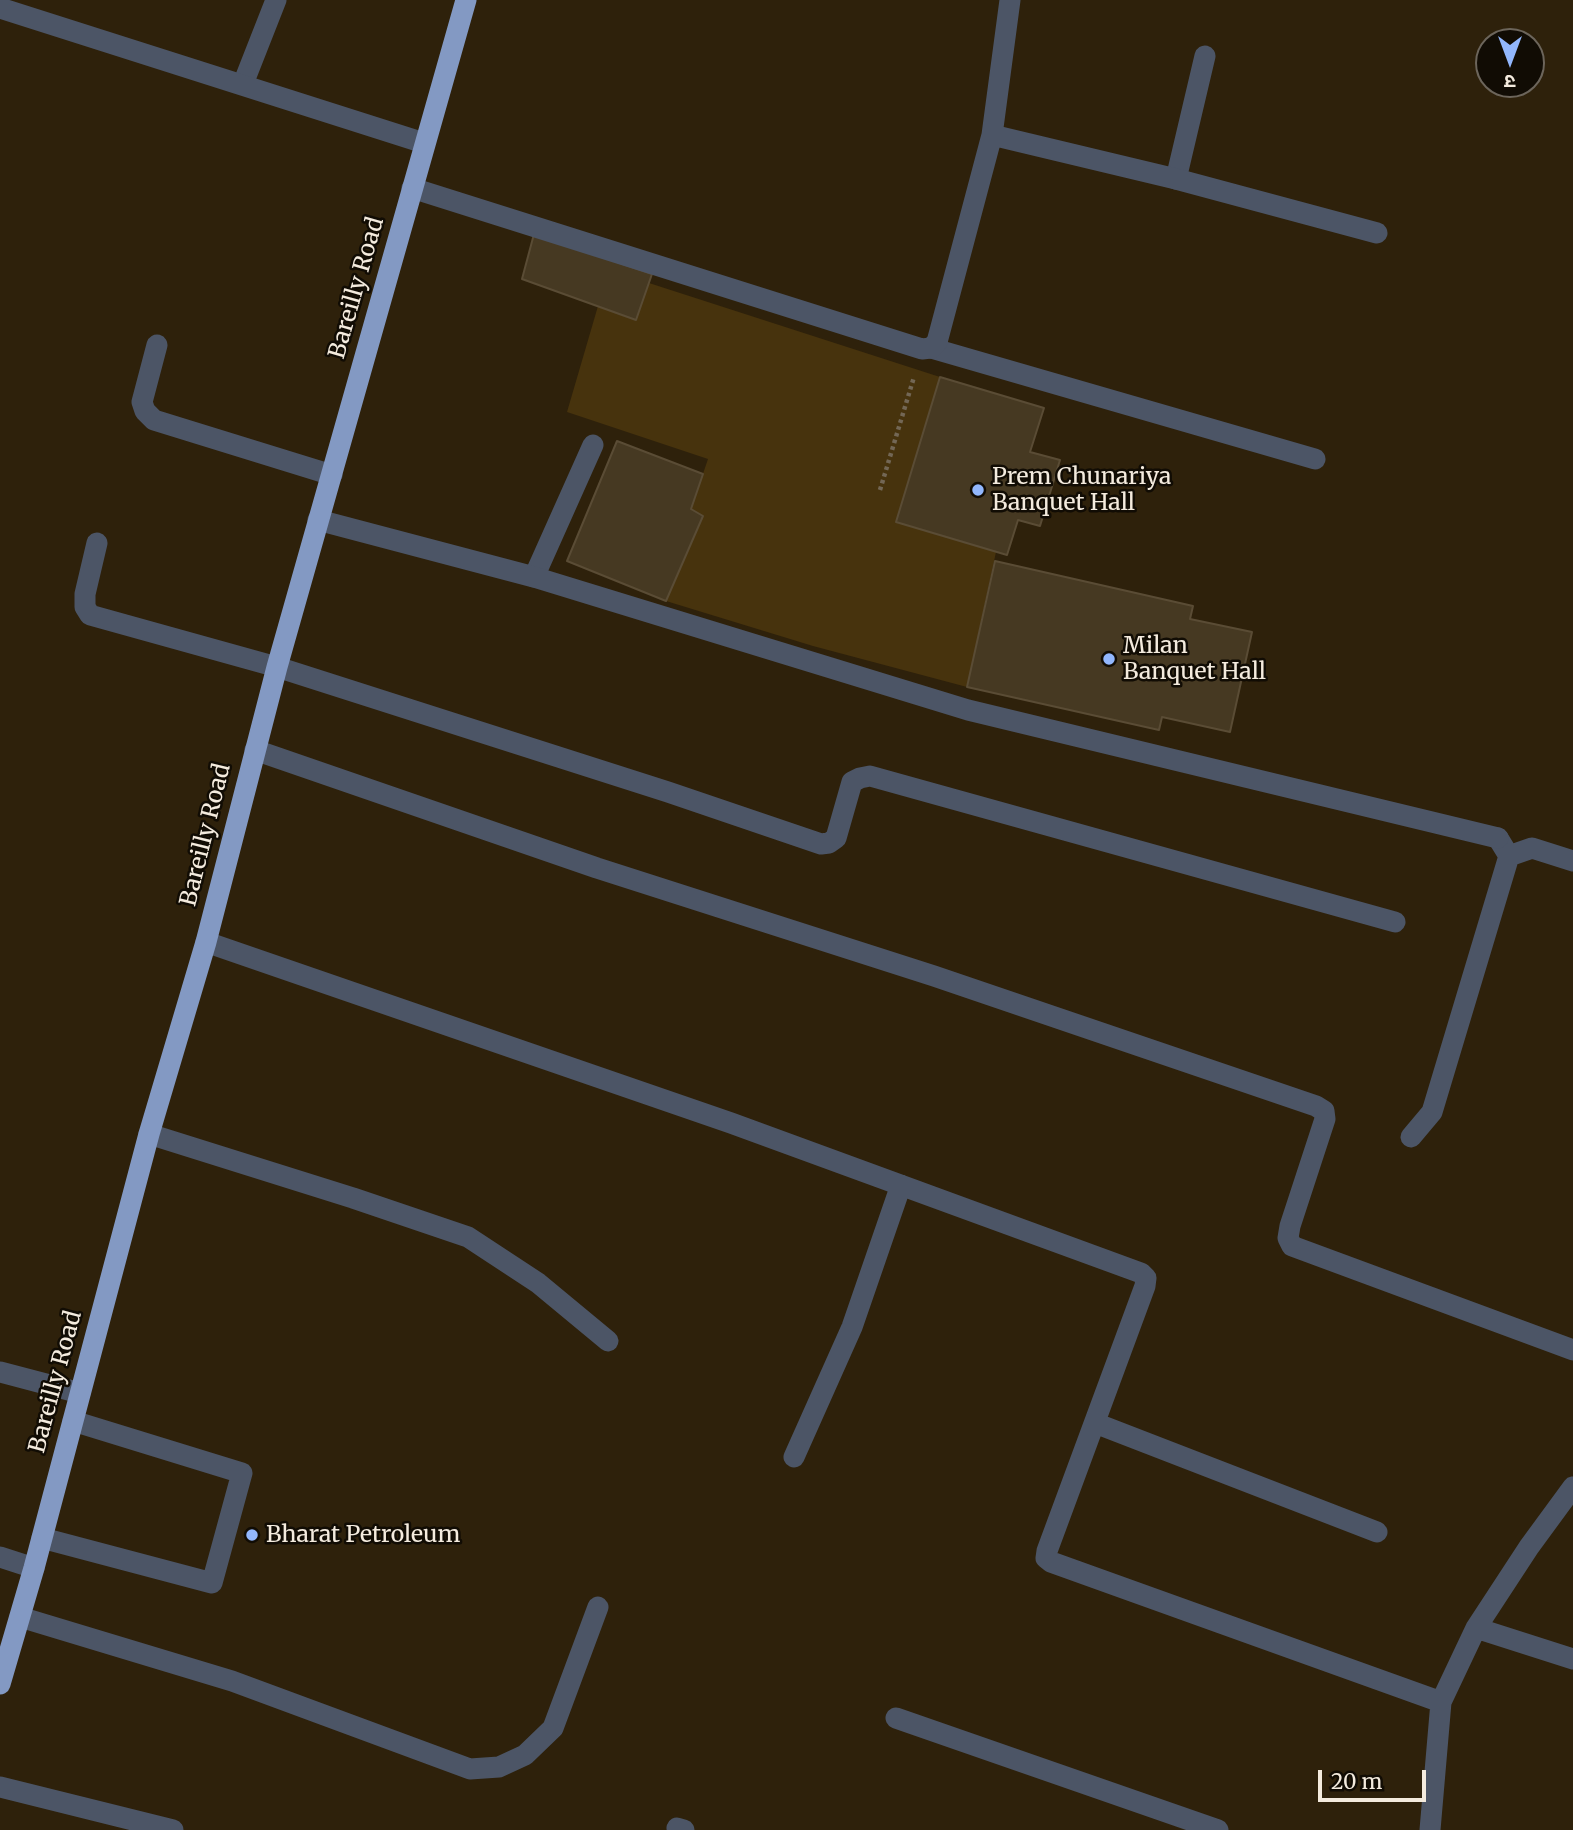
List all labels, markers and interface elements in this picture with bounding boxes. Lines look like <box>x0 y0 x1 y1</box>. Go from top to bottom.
north arrow <box>1475 28 1545 98</box>
text: उ <box>1504 70 1516 94</box>
street label: Bareilly Road <box>324 214 390 362</box>
place label: Prem Chunariya Banquet Hall <box>992 463 1171 517</box>
marker: Prem Chunariya Banquet Hall <box>970 482 986 498</box>
place label: Milan Banquet Hall <box>1123 632 1266 686</box>
marker: Milan Banquet Hall <box>1101 651 1117 667</box>
street label: Bareilly Road <box>175 761 237 909</box>
street label: Bareilly Road <box>24 1308 88 1456</box>
place label: Bharat Petroleum <box>266 1521 460 1549</box>
marker: Bharat Petroleum <box>244 1527 260 1543</box>
scale bar <box>1321 1756 1430 1800</box>
text: 20 m <box>1331 1768 1382 1795</box>

